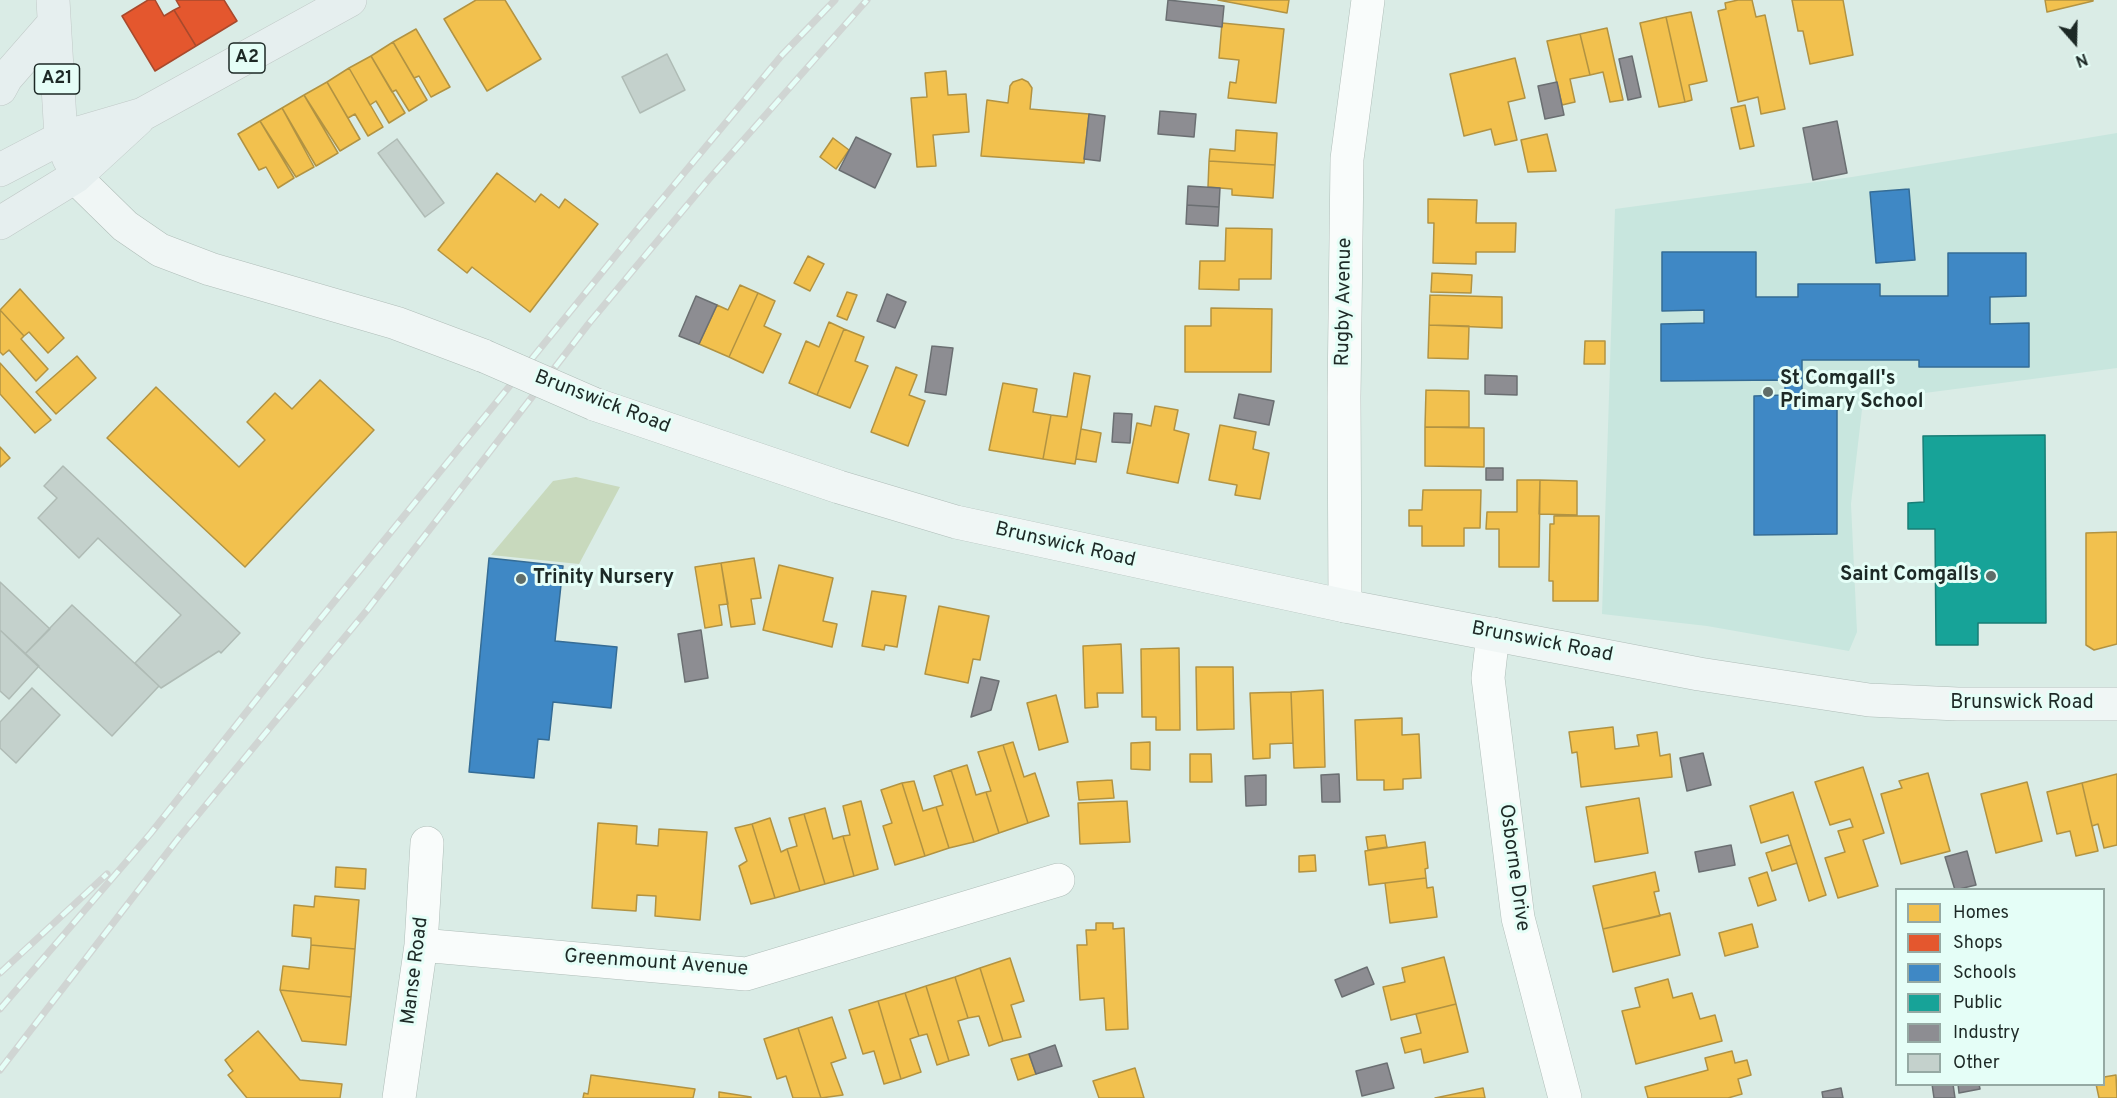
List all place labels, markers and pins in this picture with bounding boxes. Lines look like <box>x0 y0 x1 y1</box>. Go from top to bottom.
place label: St Comgall's Primary School <box>1780 368 1924 415</box>
marker: St Comgall's Primary School <box>1761 385 1775 399</box>
place label: Saint Comgalls <box>1840 564 1979 588</box>
place label: Trinity Nursery <box>533 567 674 591</box>
marker: Saint Comgalls <box>1984 569 1998 583</box>
marker: Trinity Nursery <box>514 572 528 586</box>

